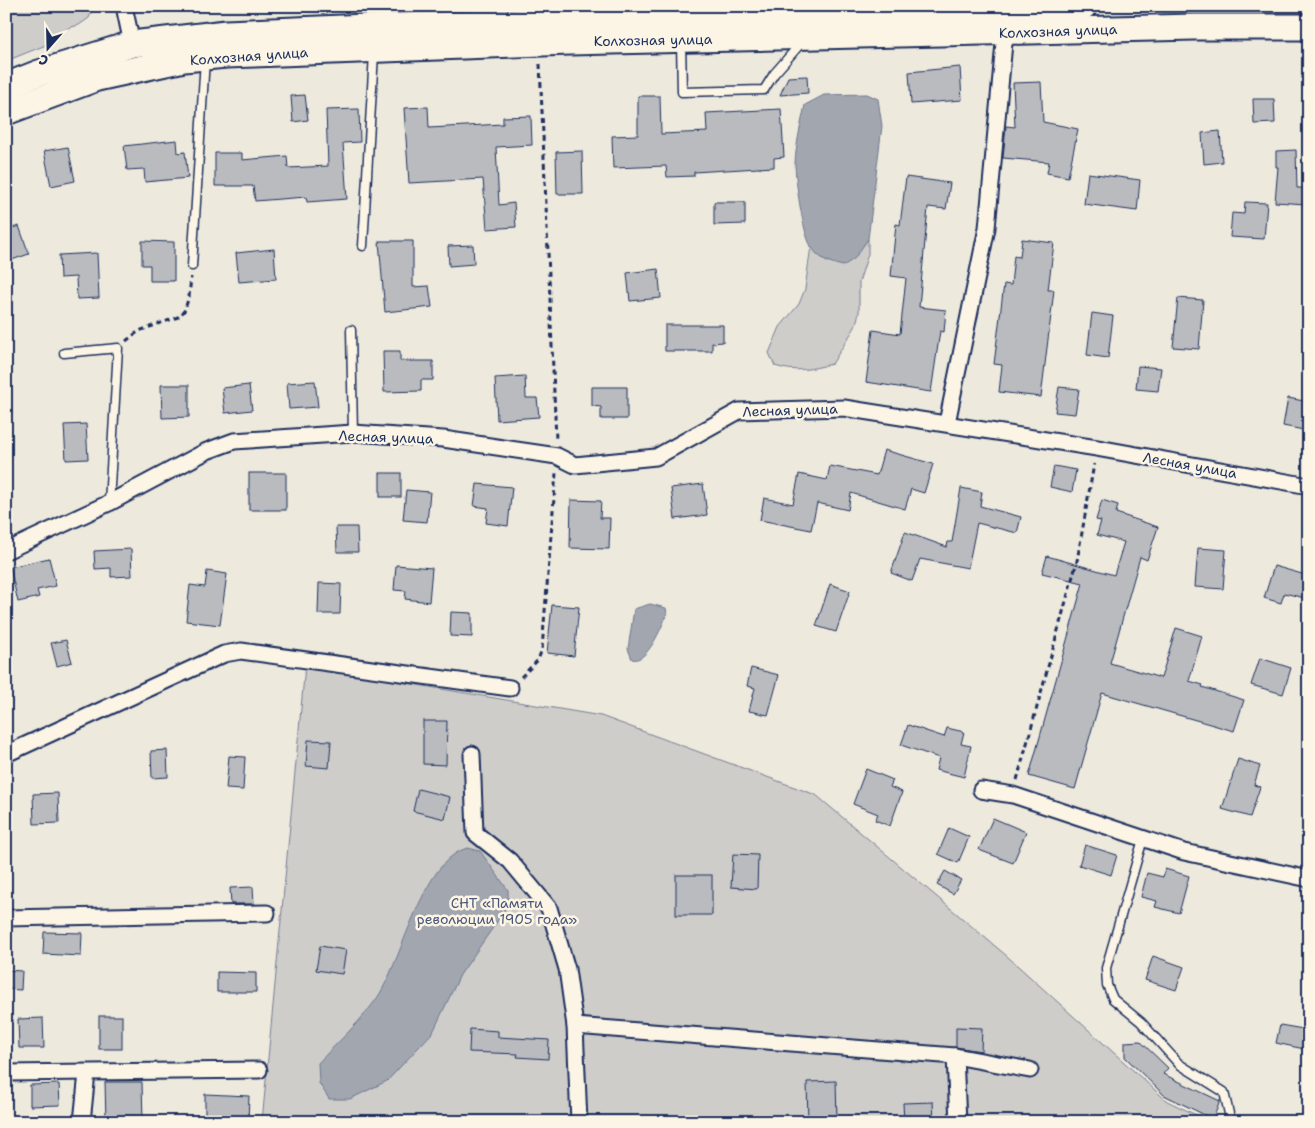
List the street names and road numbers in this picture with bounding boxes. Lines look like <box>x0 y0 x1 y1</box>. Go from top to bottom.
street label: Колхозная улица <box>998 20 1118 42</box>
street label: Колхозная улица <box>594 30 713 50</box>
street label: Колхозная улица <box>189 43 309 69</box>
street label: Лесная улица <box>742 399 838 421</box>
street label: Лесная улица <box>338 426 434 448</box>
street label: Лесная улица <box>1141 448 1239 482</box>

